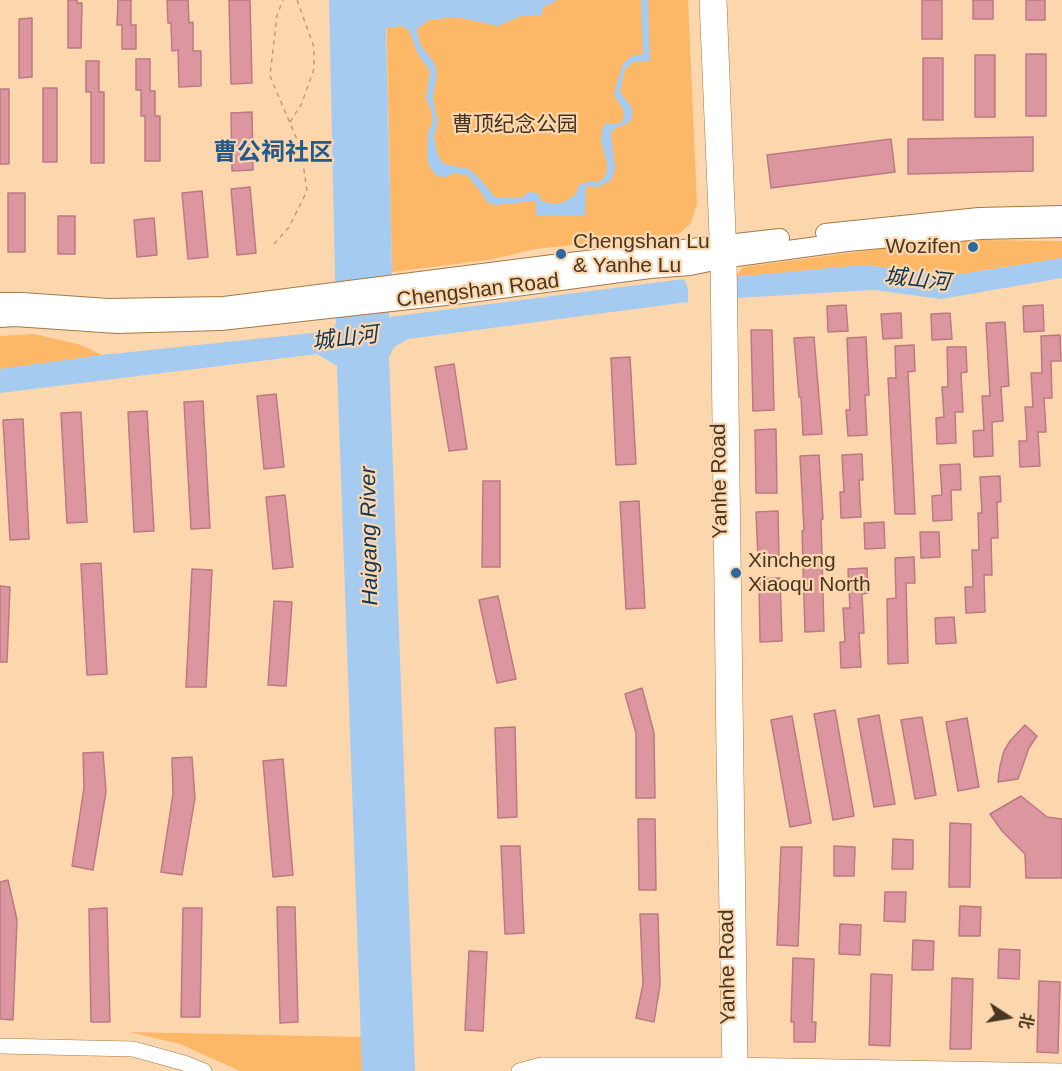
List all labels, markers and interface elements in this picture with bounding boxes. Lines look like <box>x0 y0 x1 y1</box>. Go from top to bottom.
park label: 曹顶纪念公园 <box>452 112 578 138</box>
district label: 曹公祠社区 <box>213 139 333 167</box>
place label: Chengshan Lu & Yanhe Lu <box>573 229 710 279</box>
place label: Wozifen <box>886 234 961 260</box>
marker: Wozifen <box>966 240 980 254</box>
marker: Chengshan Lu & Yanhe Lu <box>554 247 568 261</box>
water label: 城山河 <box>883 263 951 297</box>
street label: Chengshan Road <box>395 269 561 313</box>
water label: 城山河 <box>311 322 379 356</box>
street label: Yanhe Road <box>706 423 734 539</box>
water label: Haigang River <box>356 466 384 606</box>
place label: Xincheng Xiaoqu North <box>748 548 871 598</box>
marker: Xincheng Xiaoqu North <box>729 566 743 580</box>
street label: Yanhe Road <box>714 909 742 1025</box>
north arrow <box>978 987 1038 1047</box>
text: 北 <box>1016 1011 1036 1030</box>

